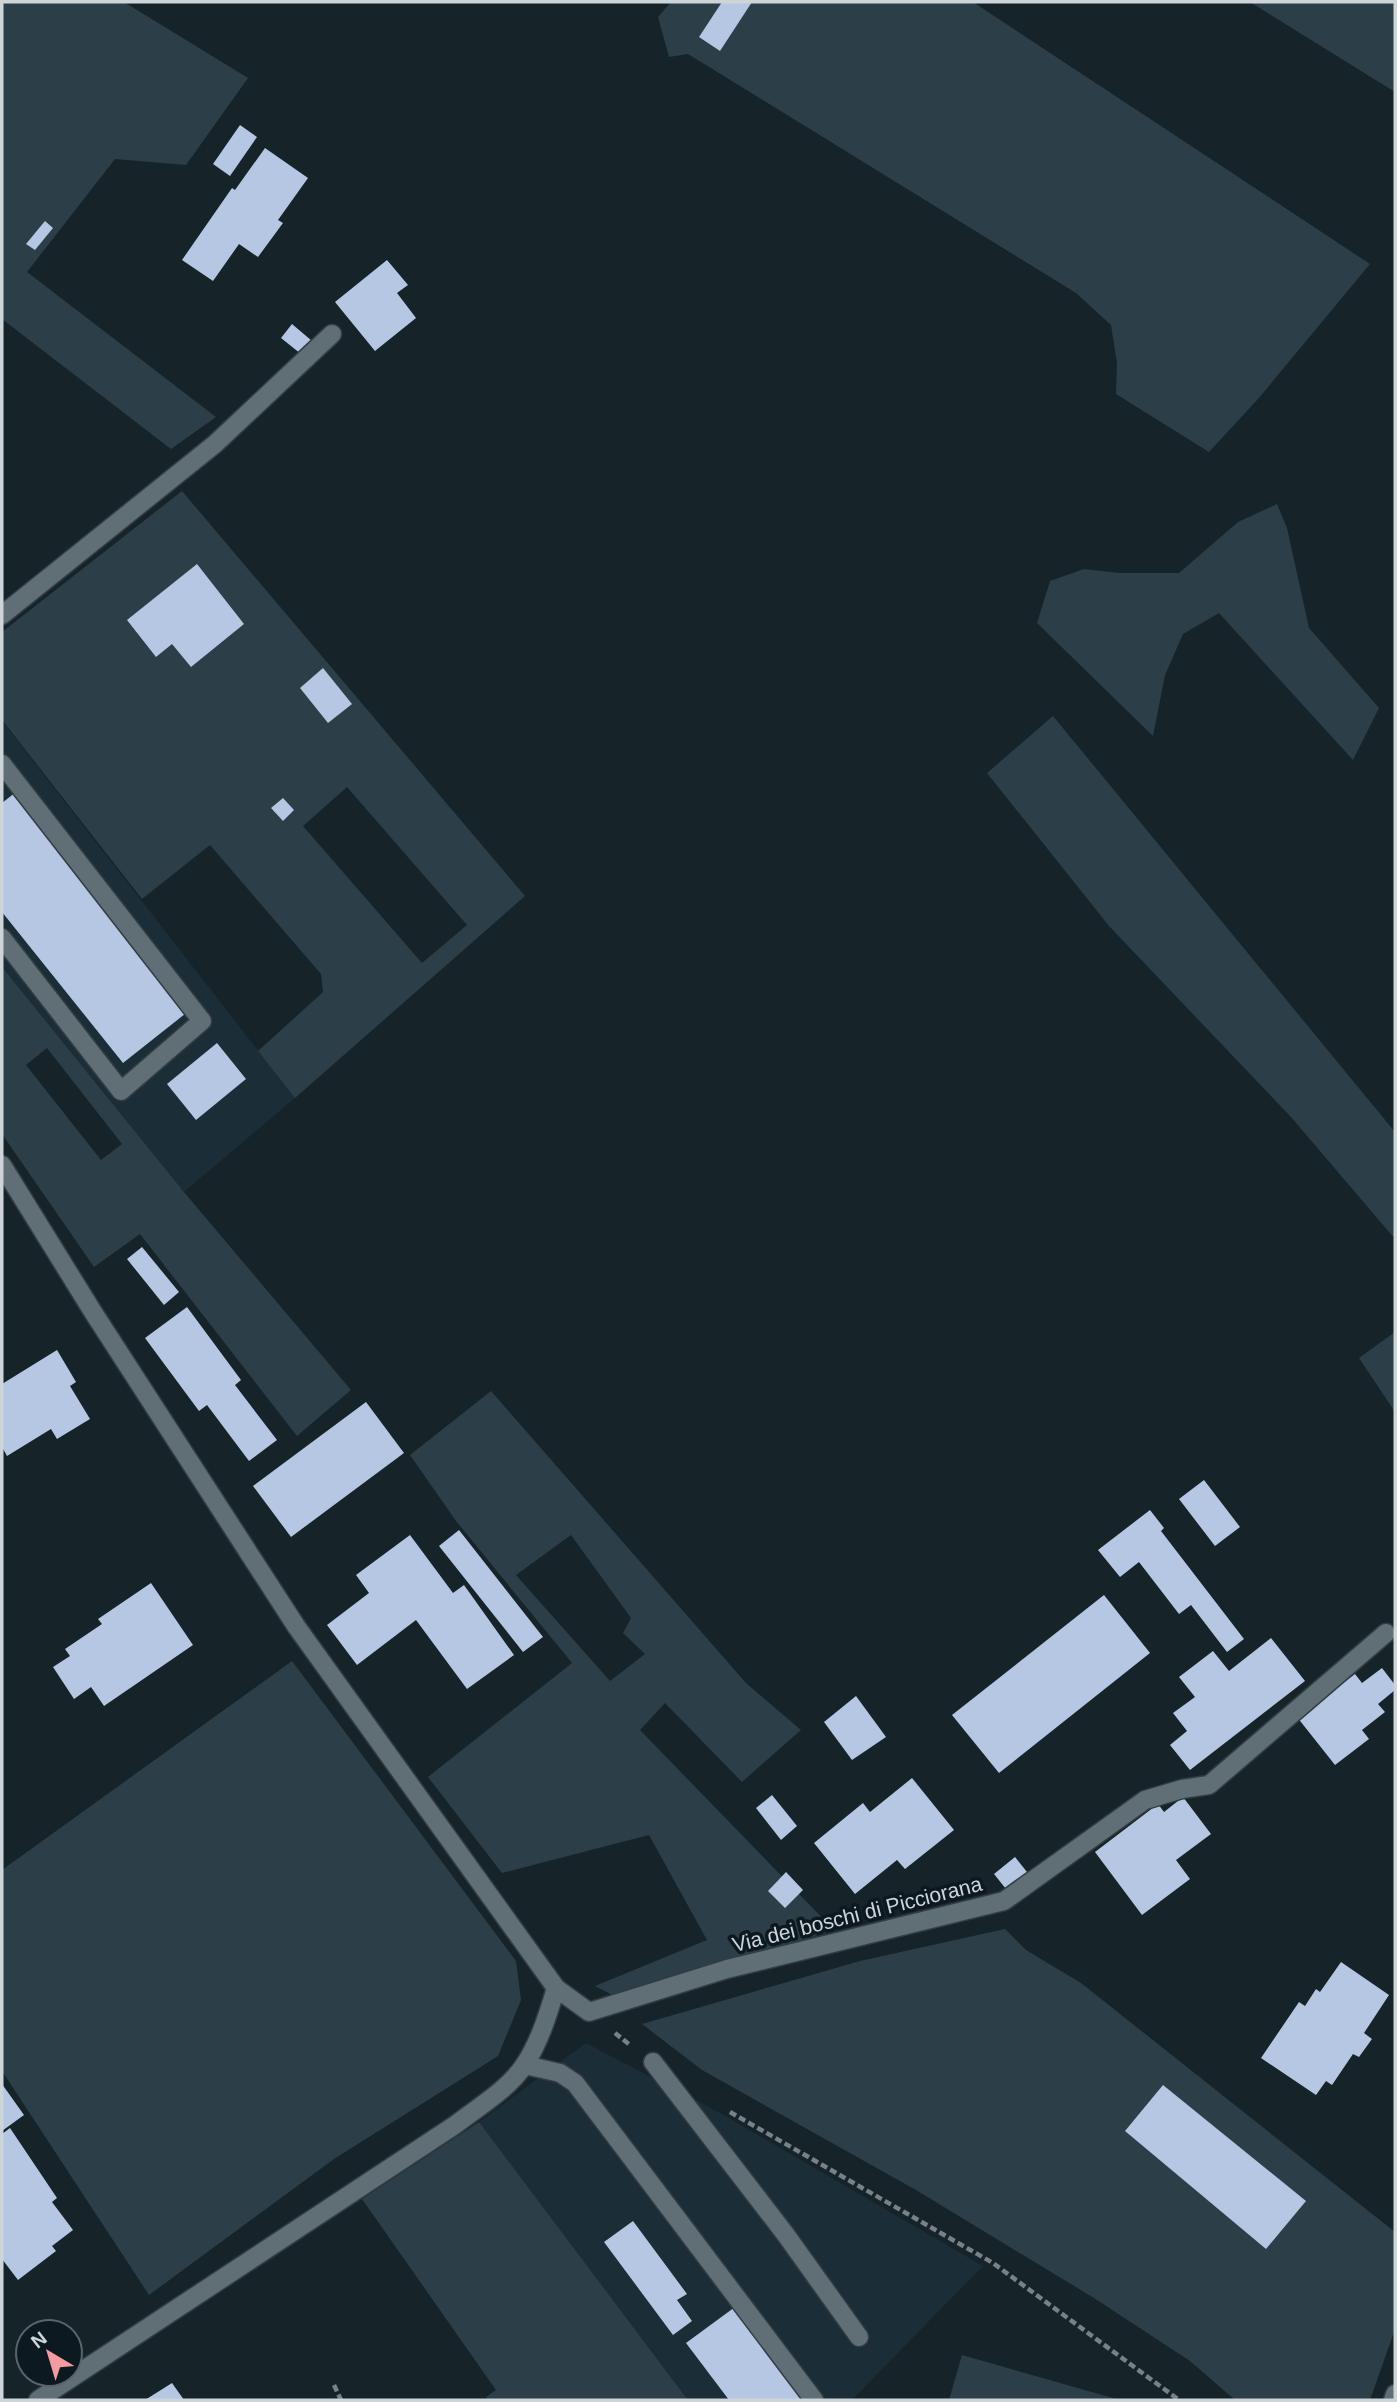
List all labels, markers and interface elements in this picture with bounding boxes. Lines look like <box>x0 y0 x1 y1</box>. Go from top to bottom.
street label: Via dei boschi di Picciorana <box>730 1872 984 1956</box>
north arrow <box>14 2318 84 2388</box>
text: N <box>27 2327 51 2352</box>

